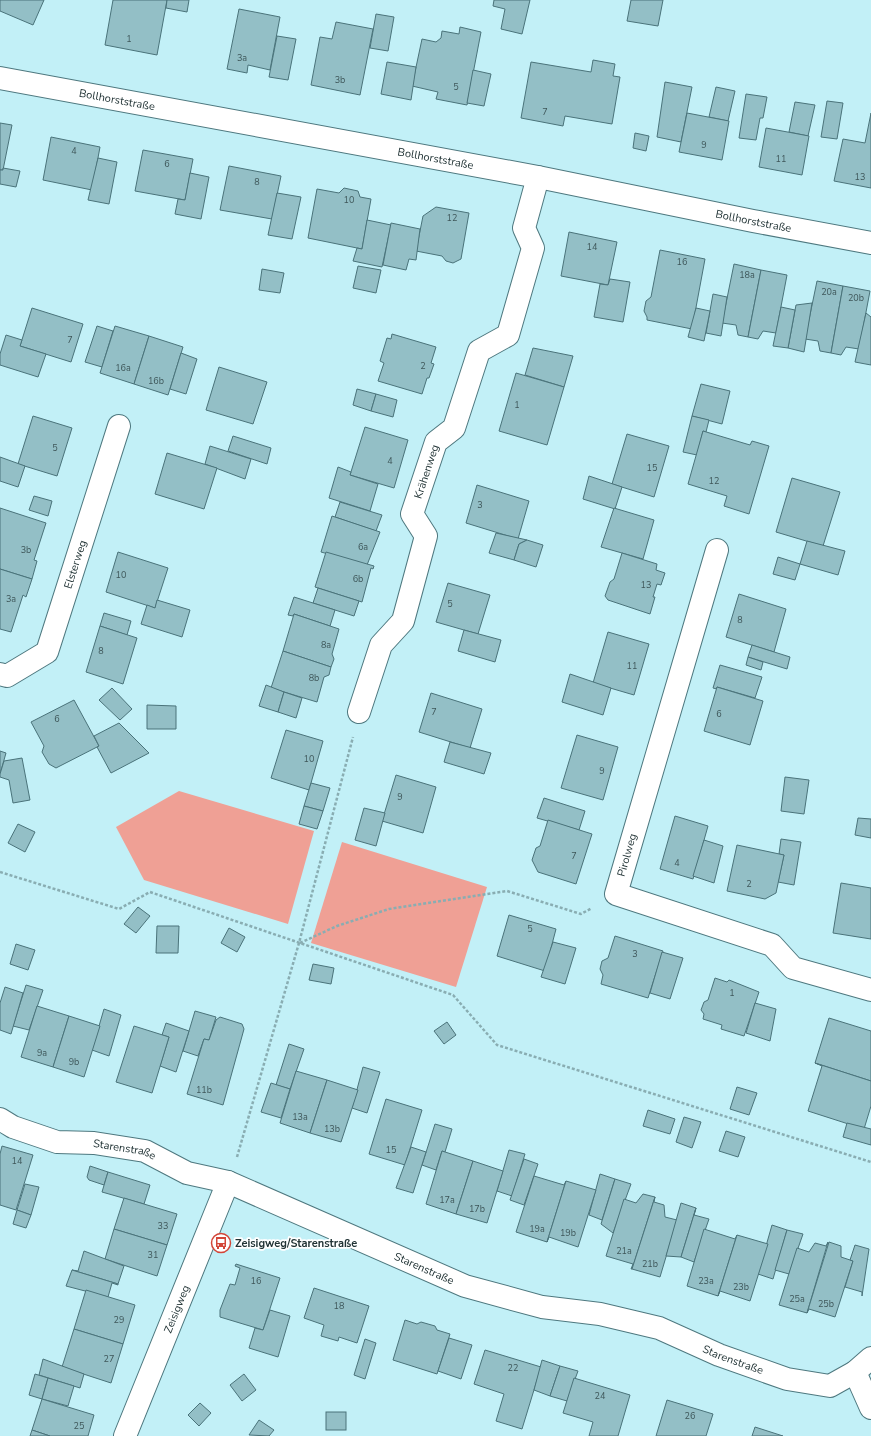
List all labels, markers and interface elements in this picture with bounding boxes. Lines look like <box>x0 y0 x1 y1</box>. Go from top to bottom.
house number: 1 <box>126 33 132 45</box>
house number: 3a <box>237 52 247 64</box>
house number: 3b <box>335 74 345 86</box>
house number: 5 <box>453 81 459 93</box>
street label: Bollhorststraße <box>78 85 156 114</box>
house number: 7 <box>542 106 548 118</box>
house number: 9 <box>701 139 707 151</box>
street label: Bollhorststraße <box>396 144 475 173</box>
house number: 4 <box>71 145 77 157</box>
house number: 11 <box>776 153 786 165</box>
house number: 6 <box>164 158 170 170</box>
house number: 13 <box>855 171 865 183</box>
house number: 8 <box>254 176 260 188</box>
house number: 10 <box>344 194 354 206</box>
street label: Bollhorststraße <box>714 206 793 236</box>
house number: 12 <box>447 212 457 224</box>
house number: 14 <box>587 241 598 253</box>
house number: 16 <box>677 256 687 268</box>
house number: 18a <box>739 269 755 281</box>
house number: 20a <box>821 286 837 298</box>
house number: 20b <box>848 292 864 304</box>
house number: 7 <box>67 334 73 346</box>
house number: 2 <box>420 360 426 372</box>
house number: 16a <box>115 362 131 374</box>
house number: 16b <box>148 375 164 387</box>
house number: 1 <box>514 399 520 411</box>
house number: 5 <box>52 442 58 454</box>
street label: Krähenweg <box>410 442 442 501</box>
house number: 4 <box>387 455 393 467</box>
house number: 15 <box>647 462 657 474</box>
house number: 12 <box>709 475 719 487</box>
house number: 3 <box>477 499 483 511</box>
street label: Elsterweg <box>60 538 90 591</box>
house number: 6a <box>358 541 368 553</box>
house number: 3b <box>21 544 31 556</box>
house number: 10 <box>116 569 126 581</box>
house number: 6b <box>353 573 363 585</box>
house number: 13 <box>641 579 651 591</box>
house number: 3a <box>6 593 16 605</box>
house number: 5 <box>447 598 453 610</box>
house number: 8 <box>737 614 743 626</box>
house number: 8a <box>321 639 331 651</box>
house number: 8 <box>98 645 104 657</box>
house number: 11 <box>627 660 637 672</box>
house number: 8b <box>309 672 319 684</box>
house number: 7 <box>431 706 437 718</box>
house number: 6 <box>716 708 722 720</box>
house number: 6 <box>54 713 60 725</box>
house number: 10 <box>304 753 314 765</box>
house number: 9 <box>599 765 605 777</box>
house number: 9 <box>397 791 403 803</box>
street label: Pirolweg <box>614 832 640 878</box>
house number: 7 <box>571 850 577 862</box>
house number: 4 <box>674 857 680 869</box>
house number: 2 <box>746 878 752 890</box>
house number: 5 <box>527 923 533 935</box>
house number: 3 <box>632 948 638 960</box>
house number: 1 <box>729 987 735 999</box>
house number: 9a <box>37 1047 47 1059</box>
house number: 9b <box>69 1056 79 1068</box>
house number: 11b <box>196 1084 212 1096</box>
house number: 13a <box>292 1111 308 1123</box>
house number: 13b <box>324 1123 340 1135</box>
street label: Starenstraße <box>92 1135 159 1163</box>
house number: 15 <box>386 1144 396 1156</box>
house number: 14 <box>12 1155 23 1167</box>
house number: 17a <box>439 1194 455 1206</box>
house number: 17b <box>469 1203 485 1215</box>
house number: 33 <box>158 1220 168 1232</box>
house number: 19a <box>529 1223 545 1235</box>
house number: 19b <box>560 1227 576 1239</box>
bus stop icon: Zeisigweg/Starenstraße <box>210 1232 232 1254</box>
place label: Zeisigweg/Starenstraße <box>235 1236 357 1251</box>
house number: 21a <box>616 1245 632 1257</box>
street label: Starenstraße <box>392 1248 457 1288</box>
house number: 31 <box>148 1249 158 1261</box>
house number: 21b <box>642 1258 658 1270</box>
house number: 16 <box>251 1275 261 1287</box>
house number: 23a <box>698 1275 714 1287</box>
house number: 23b <box>733 1281 749 1293</box>
street label: Zeisigweg <box>160 1283 193 1335</box>
house number: 25a <box>789 1293 805 1305</box>
house number: 25b <box>818 1298 834 1310</box>
house number: 18 <box>334 1300 344 1312</box>
house number: 29 <box>114 1314 124 1326</box>
street label: Starenstraße <box>700 1341 766 1378</box>
house number: 27 <box>104 1353 114 1365</box>
house number: 22 <box>508 1362 518 1374</box>
house number: 24 <box>595 1390 606 1402</box>
house number: 26 <box>685 1410 695 1422</box>
house number: 25 <box>74 1420 84 1432</box>

